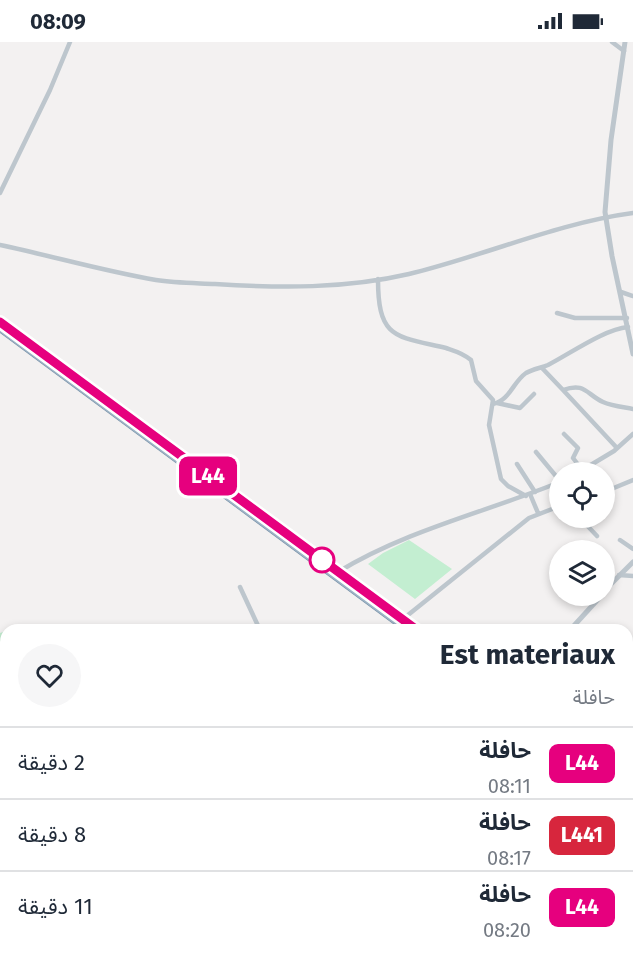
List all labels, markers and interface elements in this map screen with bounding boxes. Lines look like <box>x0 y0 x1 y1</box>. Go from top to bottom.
text: 08:09 <box>30 8 86 35</box>
line badge: L44 <box>174 456 242 496</box>
map controls <box>549 462 615 606</box>
button: locate <box>549 462 615 528</box>
text: L44 <box>191 463 225 489</box>
button: layers <box>549 540 615 606</box>
unlabelled marker <box>309 547 335 573</box>
text: Est materiaux <box>440 638 615 671</box>
button: heart <box>18 644 81 707</box>
text: حافلة <box>573 685 615 709</box>
text: حافلة <box>479 737 531 764</box>
text: 2 دقيقة <box>18 749 85 776</box>
text: L44 <box>565 750 599 776</box>
text: 08:11 <box>488 774 531 798</box>
text: حافلة <box>479 809 531 836</box>
text: 8 دقيقة <box>18 821 86 848</box>
text: L441 <box>561 822 603 848</box>
text: 08:17 <box>487 846 531 870</box>
text: حافلة <box>479 881 531 908</box>
text: 11 دقيقة <box>18 893 93 920</box>
text: L44 <box>565 894 599 920</box>
text: 08:20 <box>483 918 531 942</box>

